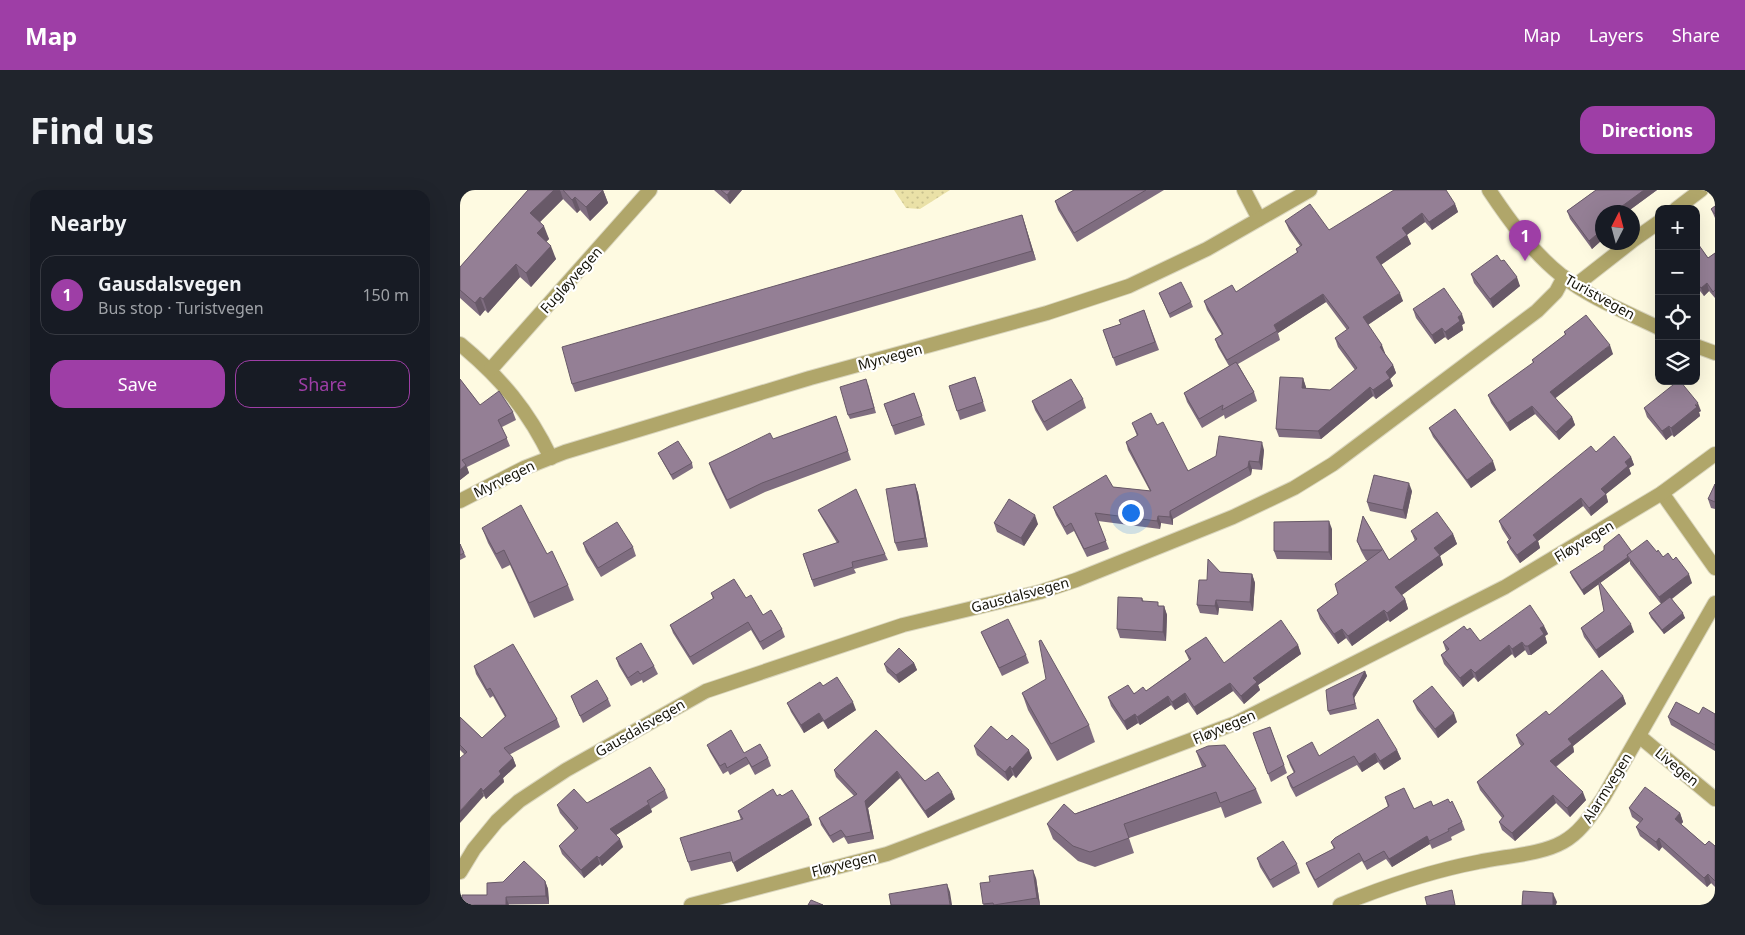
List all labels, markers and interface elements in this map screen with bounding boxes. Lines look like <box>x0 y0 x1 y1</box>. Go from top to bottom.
text: Map <box>25 19 77 52</box>
text: Map <box>1523 23 1561 47</box>
text: Layers <box>1589 23 1644 47</box>
text: Share <box>1672 23 1720 47</box>
button: Directions <box>1580 106 1715 154</box>
text: Find us <box>30 107 154 154</box>
north arrow <box>1595 205 1640 250</box>
map controls <box>1655 205 1700 385</box>
button: + <box>1655 205 1700 250</box>
text: Nearby <box>50 209 126 237</box>
pin: 1 <box>1509 220 1541 261</box>
street label: Fugløyvegen <box>536 242 606 317</box>
button: − <box>1655 250 1700 295</box>
street label: Turistvegen <box>1562 270 1639 324</box>
text: Gausdalsvegen <box>98 271 242 297</box>
text: 1 <box>62 284 72 306</box>
text: 150 m <box>362 284 409 306</box>
button: locate <box>1655 295 1700 340</box>
text: Bus stop · Turistvegen <box>98 297 264 319</box>
street label: Myrvegen <box>856 339 924 374</box>
button: layers <box>1655 340 1700 385</box>
button: Save <box>50 360 225 408</box>
button: Share <box>235 360 410 408</box>
street label: Myrvegen <box>470 456 538 502</box>
your location <box>1118 500 1144 526</box>
street label: Fløyvegen <box>1550 515 1617 566</box>
street label: Gausdalsvegen <box>969 572 1071 617</box>
street label: Gausdalsvegen <box>592 694 688 761</box>
street label: Fløyvegen <box>1190 705 1258 748</box>
street label: Livegen <box>1651 743 1703 790</box>
street label: Alarmvegen <box>1577 749 1636 826</box>
street label: Fløyvegen <box>809 846 878 881</box>

